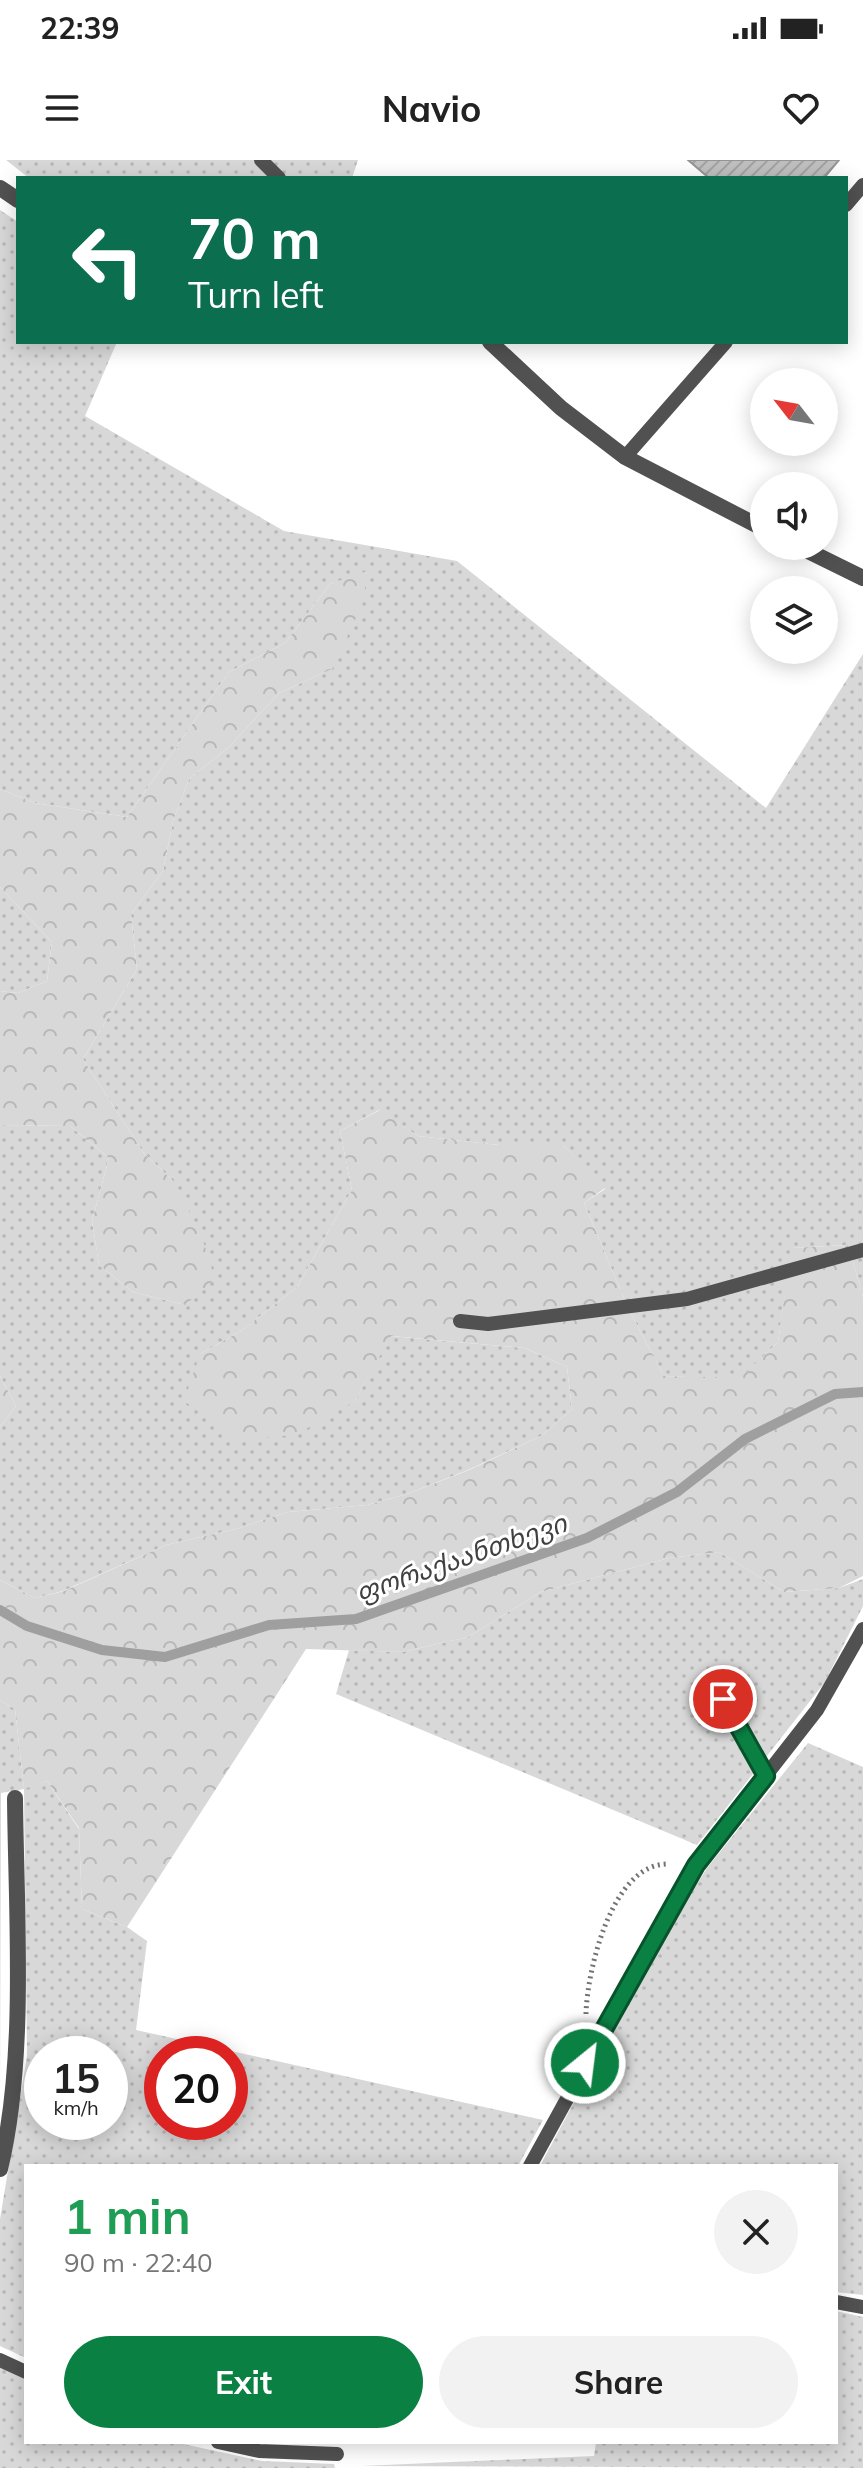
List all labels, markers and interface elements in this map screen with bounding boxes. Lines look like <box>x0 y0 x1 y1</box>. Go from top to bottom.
text: 22:39 <box>40 9 119 47</box>
icon: menu <box>40 86 84 130</box>
text: Navio <box>382 86 481 131</box>
icon: heart <box>779 86 823 130</box>
text: 70 m <box>188 203 321 273</box>
icon: left <box>56 208 160 312</box>
text: Turn left <box>188 272 324 317</box>
north arrow <box>750 368 838 456</box>
map controls <box>750 368 838 664</box>
button: sound <box>750 472 838 560</box>
button: layers <box>750 576 838 664</box>
water label: ფორაქაანთხევი <box>351 1506 572 1609</box>
pin <box>689 1665 757 1733</box>
icon: arrive <box>701 1677 745 1721</box>
position arrow <box>543 2021 627 2105</box>
speed limit sign: 20 <box>144 2036 248 2140</box>
text: 15 <box>52 2053 100 2103</box>
text: km/h <box>53 2095 99 2120</box>
text: 1 min <box>64 2186 191 2246</box>
button: close <box>714 2190 798 2274</box>
text: 90 m · 22:40 <box>64 2246 213 2279</box>
button: Exit <box>64 2336 423 2428</box>
button: Share <box>439 2336 798 2428</box>

